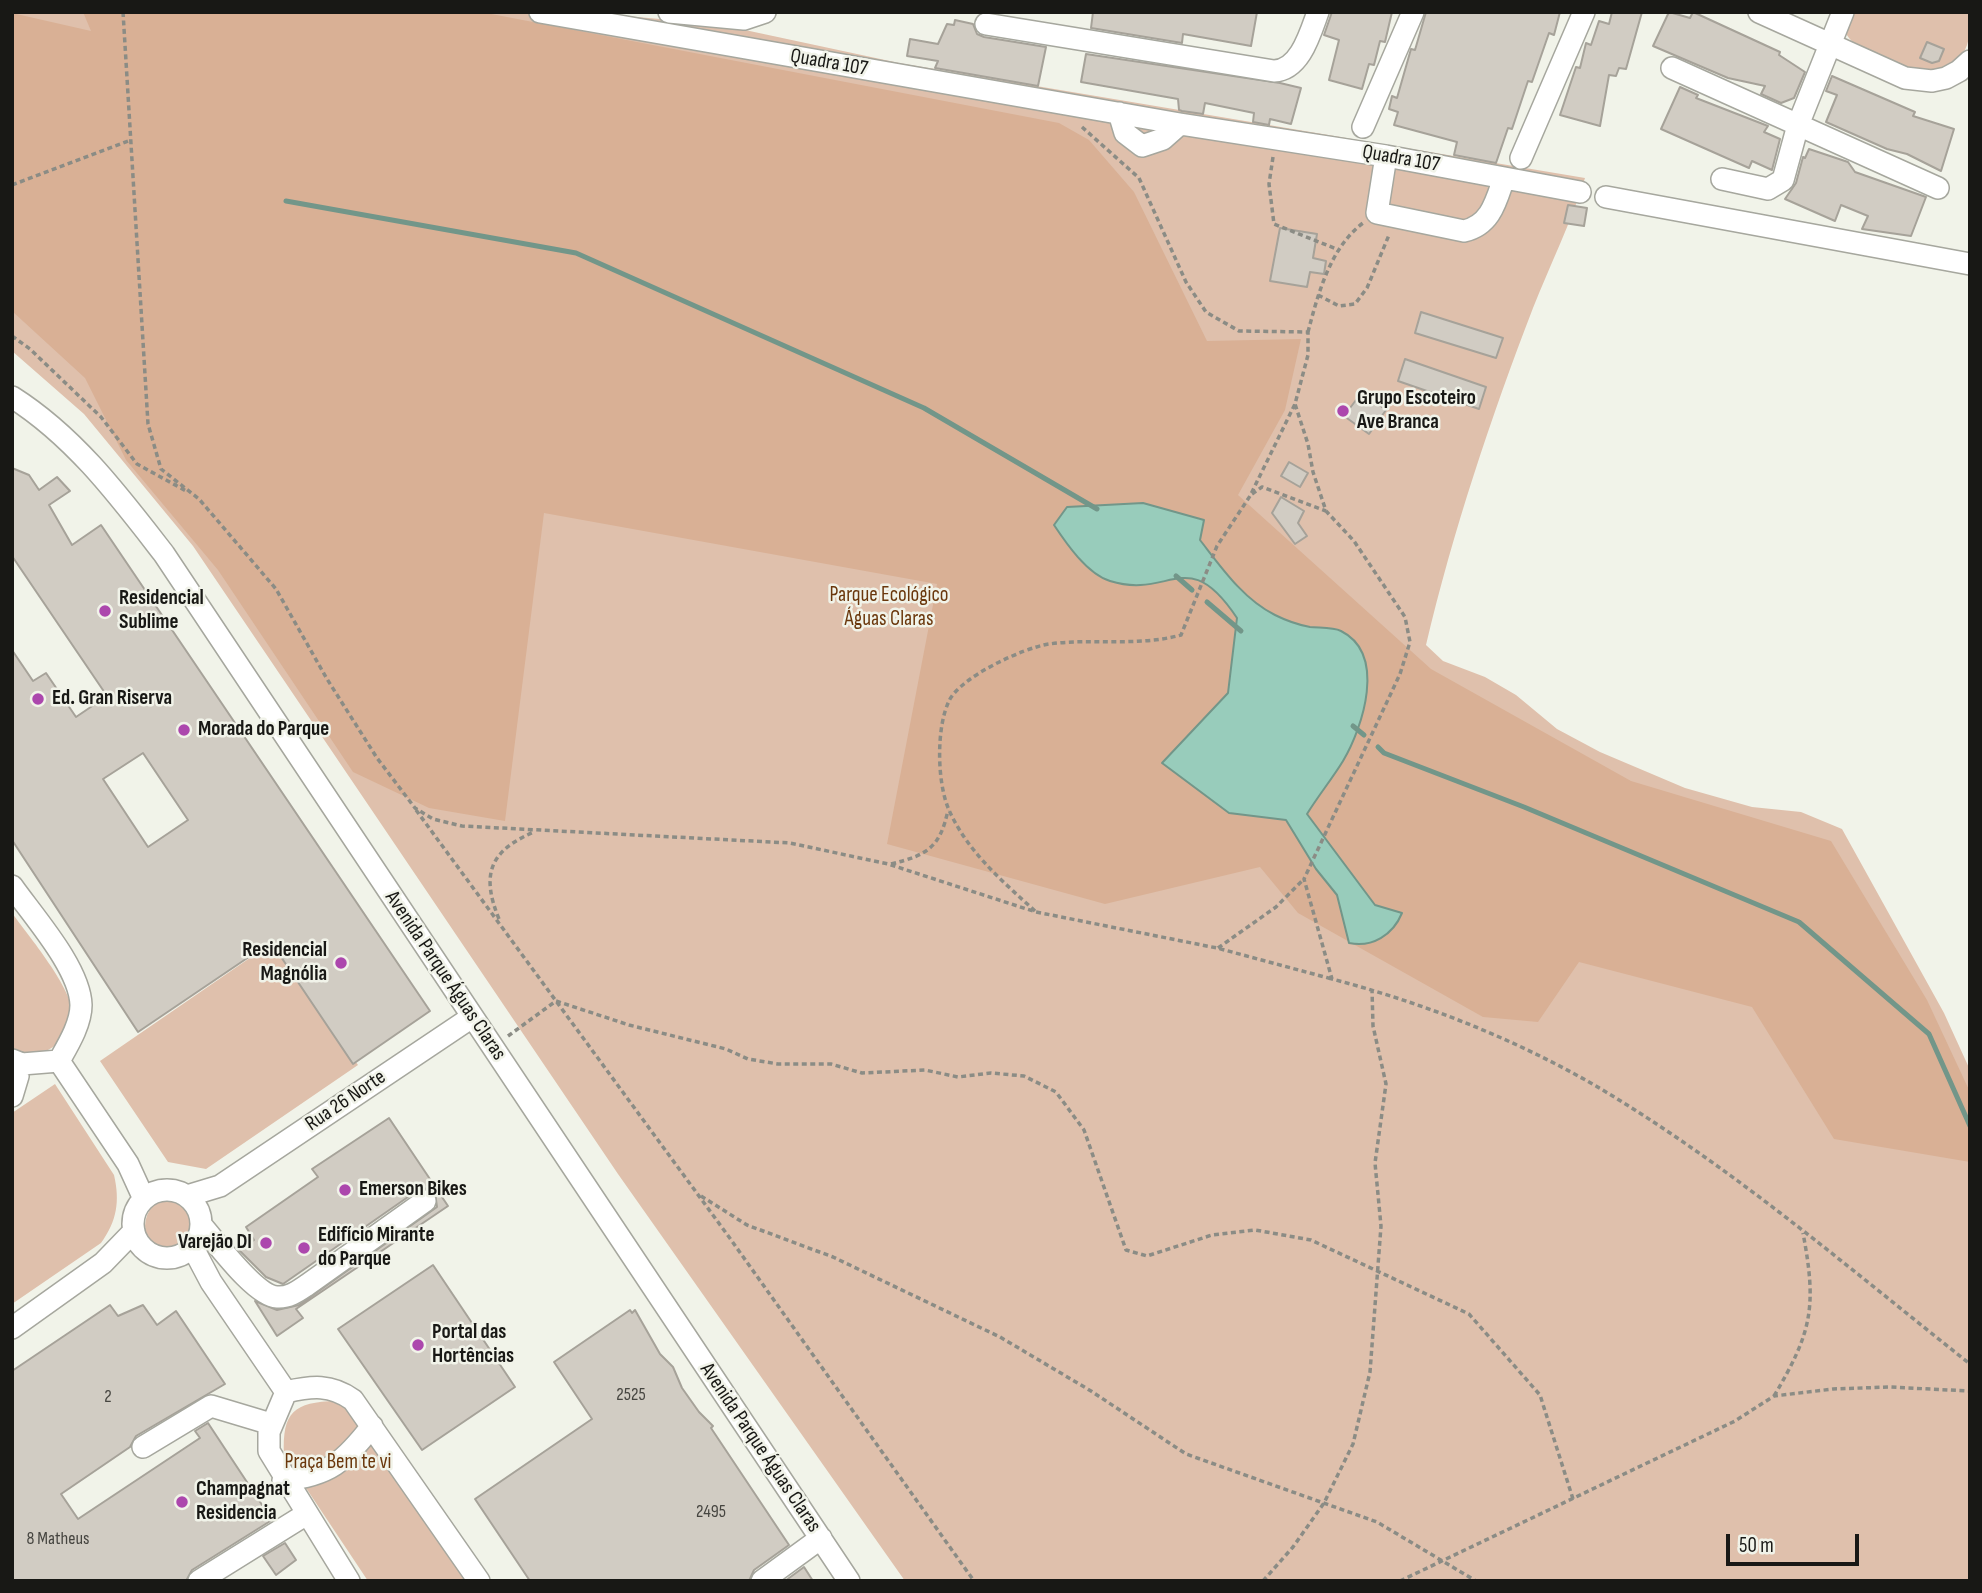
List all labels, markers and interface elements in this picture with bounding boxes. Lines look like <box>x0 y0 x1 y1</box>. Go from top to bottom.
street label: Quadra 107 <box>788 44 870 82</box>
street label: Quadra 107 <box>1360 140 1442 178</box>
place label: Grupo Escoteiro Ave Branca <box>1357 386 1476 436</box>
marker: Grupo Escoteiro Ave Branca <box>1335 403 1351 419</box>
park label: Parque Ecológico Águas Claras <box>829 583 949 633</box>
place label: Residencial Sublime <box>119 586 204 636</box>
marker: Residencial Sublime <box>97 603 113 619</box>
place label: Ed. Gran Riserva <box>52 686 172 712</box>
marker: Ed. Gran Riserva <box>30 691 46 707</box>
place label: Morada do Parque <box>198 717 329 743</box>
marker: Morada do Parque <box>176 722 192 738</box>
street label: Avenida Parque Águas Claras <box>379 887 511 1065</box>
place label: Residencial Magnólia <box>242 938 327 988</box>
marker: Residencial Magnólia <box>333 955 349 971</box>
street label: Rua 26 Norte <box>301 1065 391 1137</box>
place label: Emerson Bikes <box>359 1177 467 1203</box>
marker: Emerson Bikes <box>337 1182 353 1198</box>
place label: Edifício Mirante do Parque <box>318 1223 434 1273</box>
place label: Varejão DI <box>178 1230 252 1256</box>
marker: Varejão DI <box>258 1235 274 1251</box>
marker: Edifício Mirante do Parque <box>296 1240 312 1256</box>
place label: Portal das Hortências <box>432 1320 514 1370</box>
marker: Portal das Hortências <box>410 1337 426 1353</box>
street label: Avenida Parque Águas Claras <box>694 1359 826 1537</box>
house number: 2525 <box>616 1384 646 1406</box>
house number: 2 <box>104 1386 112 1408</box>
park label: Praça Bem te vi <box>285 1450 391 1476</box>
place label: Champagnat Residencia <box>196 1477 290 1527</box>
marker: Champagnat Residencia <box>174 1494 190 1510</box>
house number: 2495 <box>696 1501 726 1523</box>
scale bar <box>1730 1520 1863 1564</box>
house number: 8 Matheus <box>27 1528 89 1550</box>
text: 50 m <box>1739 1533 1774 1558</box>

